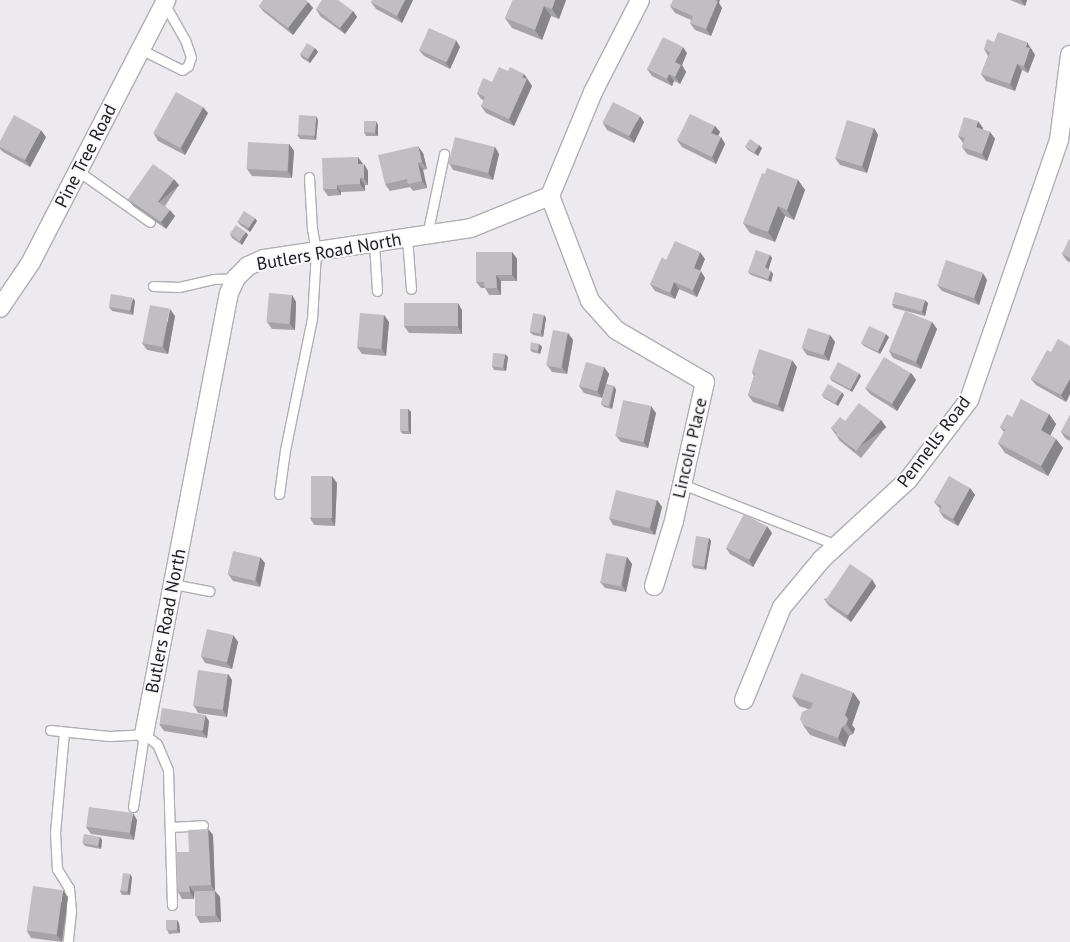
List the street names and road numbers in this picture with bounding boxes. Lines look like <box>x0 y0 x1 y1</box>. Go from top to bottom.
street label: Pine Tree Road <box>51 100 121 212</box>
street label: Butlers Road North <box>255 229 403 275</box>
street label: Pennells Road <box>893 392 975 492</box>
street label: Lincoln Place <box>668 396 712 500</box>
street label: Butlers Road North <box>141 547 191 695</box>

